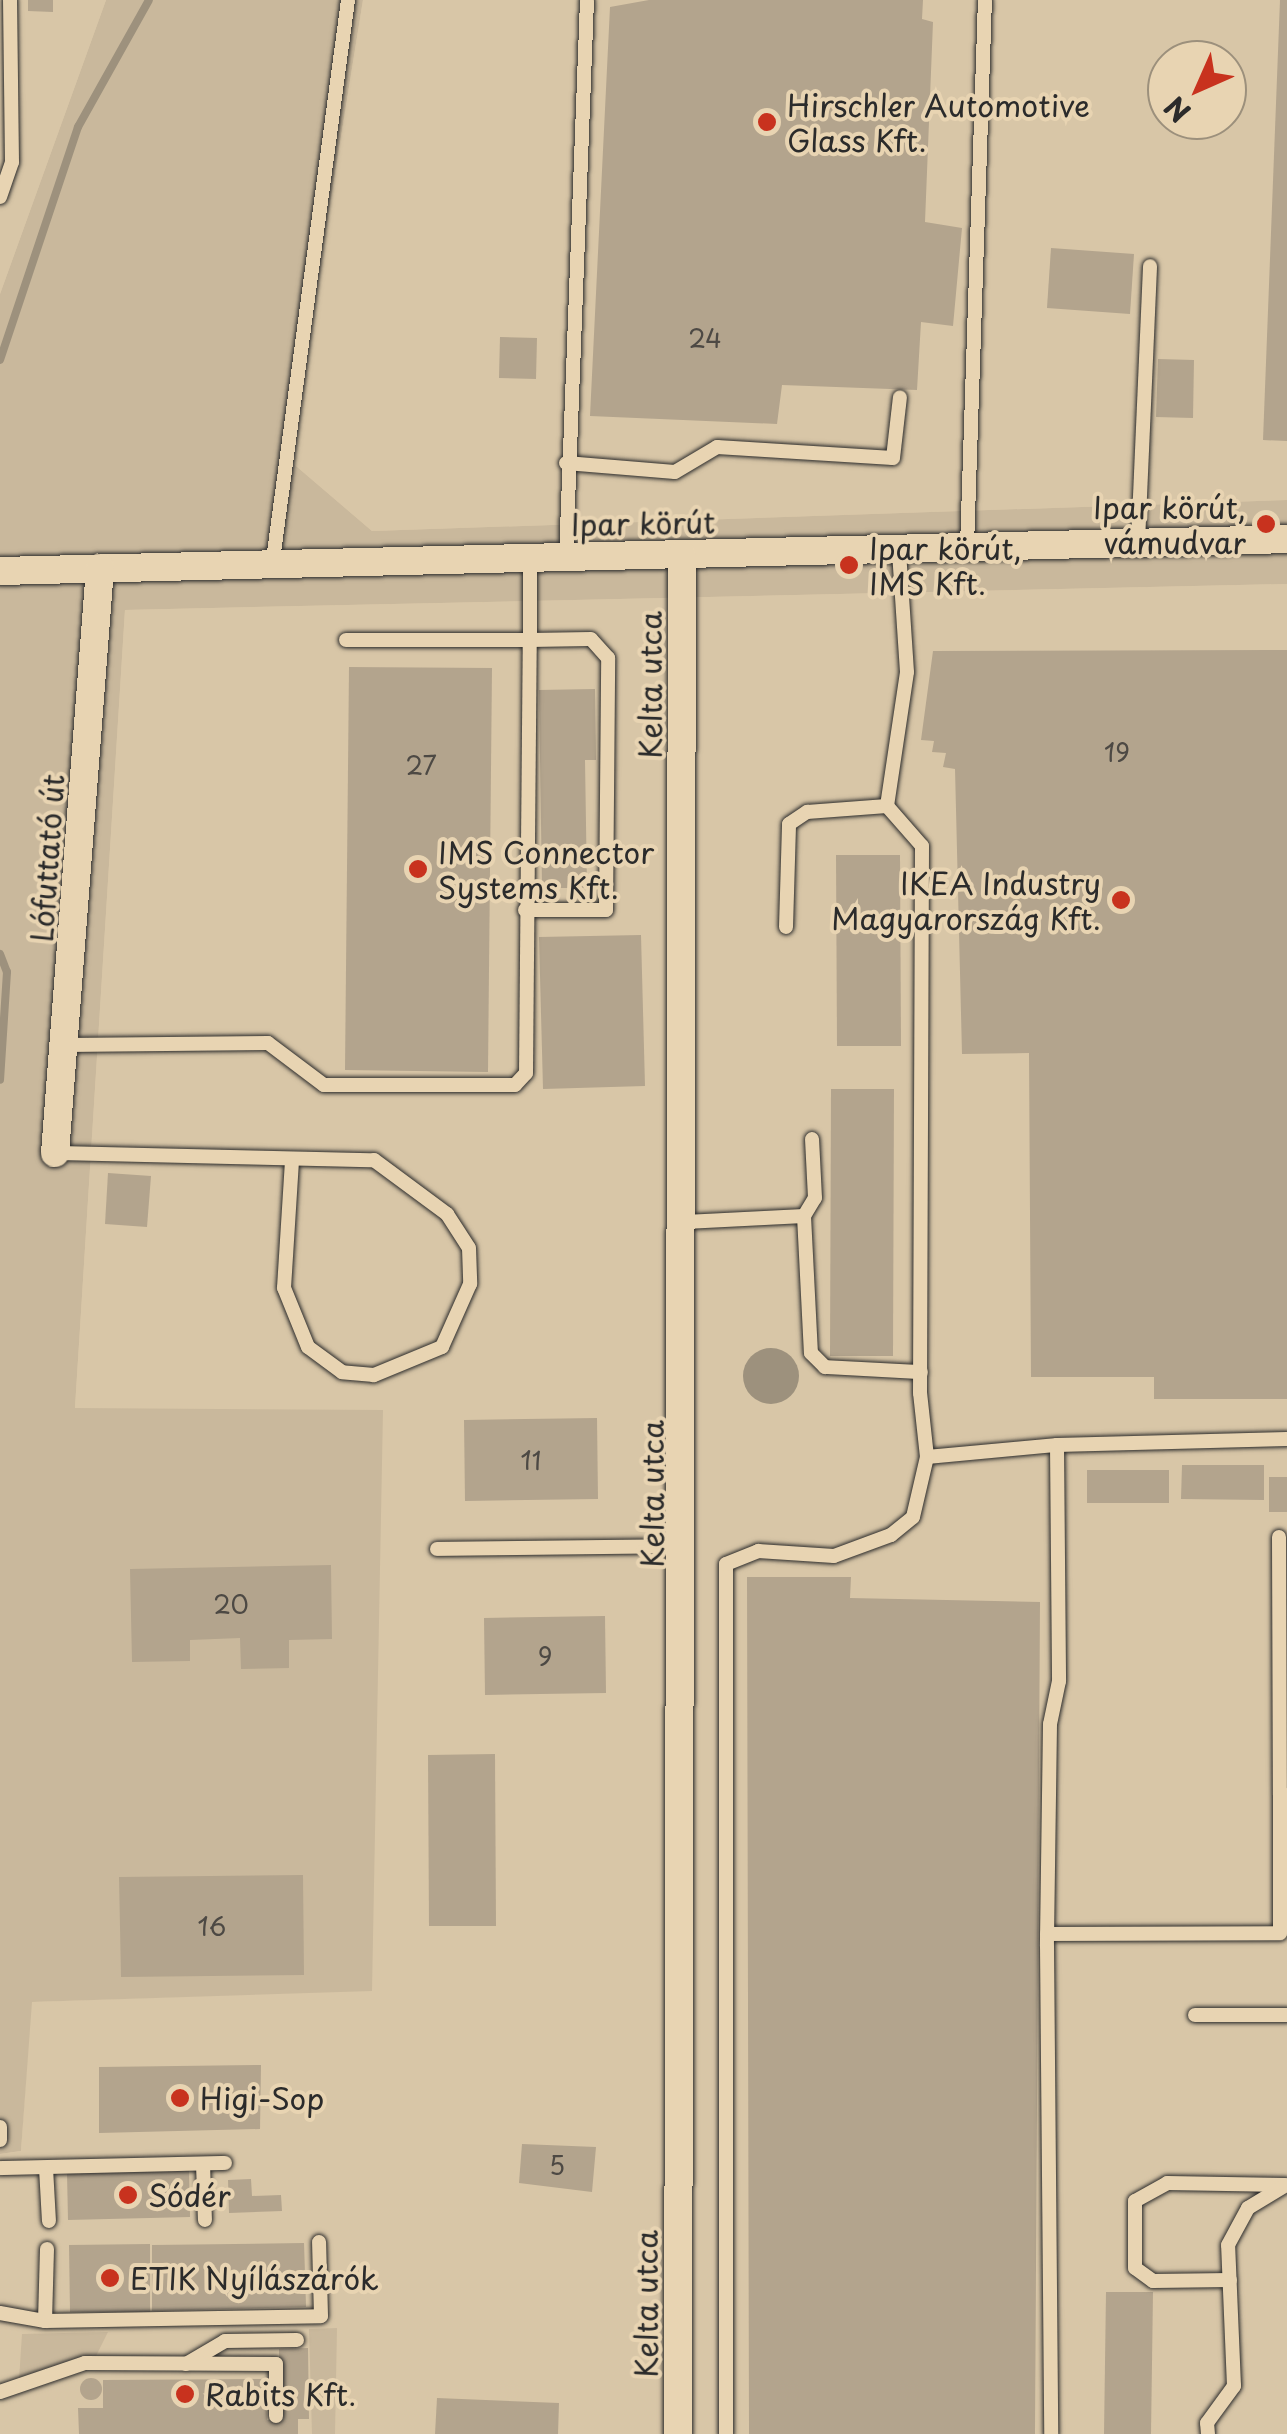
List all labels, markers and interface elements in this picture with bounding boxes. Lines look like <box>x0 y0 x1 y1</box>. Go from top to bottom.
north arrow <box>1147 40 1247 140</box>
place label: Hirschler Automotive Glass Kft. <box>787 87 1094 158</box>
text: N <box>1154 87 1200 133</box>
marker: Hirschler Automotive Glass Kft. <box>756 111 778 133</box>
house number: 24 <box>688 323 722 353</box>
place label: Ipar körút, vámudvar <box>1093 489 1246 560</box>
street label: Ipar körút <box>570 504 716 542</box>
marker: Ipar körút, vámudvar <box>1255 513 1277 535</box>
place label: Ipar körút, IMS Kft. <box>869 530 1022 600</box>
marker: Ipar körút, IMS Kft. <box>838 554 860 576</box>
street label: Kelta utca <box>632 610 668 760</box>
house number: 19 <box>1104 737 1130 767</box>
house number: 27 <box>405 750 437 780</box>
street label: Lófuttató út <box>23 773 71 943</box>
place label: IMS Connector Systems Kft. <box>438 834 656 904</box>
marker: IMS Connector Systems Kft. <box>407 858 429 880</box>
place label: IKEA Industry Magyarország Kft. <box>831 865 1101 936</box>
marker: IKEA Industry Magyarország Kft. <box>1110 889 1132 911</box>
street label: Kelta utca <box>634 1419 670 1569</box>
house number: 11 <box>521 1445 541 1475</box>
house number: 20 <box>213 1589 249 1619</box>
house number: 9 <box>538 1641 552 1671</box>
house number: 16 <box>198 1911 226 1941</box>
place label: Higi-Sop <box>200 2080 324 2116</box>
marker: Higi-Sop <box>169 2087 191 2109</box>
house number: 5 <box>549 2150 565 2180</box>
place label: Sódér <box>148 2177 231 2213</box>
marker: Sódér <box>117 2184 139 2206</box>
street label: Kelta utca <box>628 2229 664 2379</box>
place label: ETIK Nyílászárók <box>130 2260 382 2296</box>
marker: ETIK Nyílászárók <box>99 2267 121 2289</box>
place label: Rabits Kft. <box>205 2376 357 2412</box>
marker: Rabits Kft. <box>174 2383 196 2405</box>

